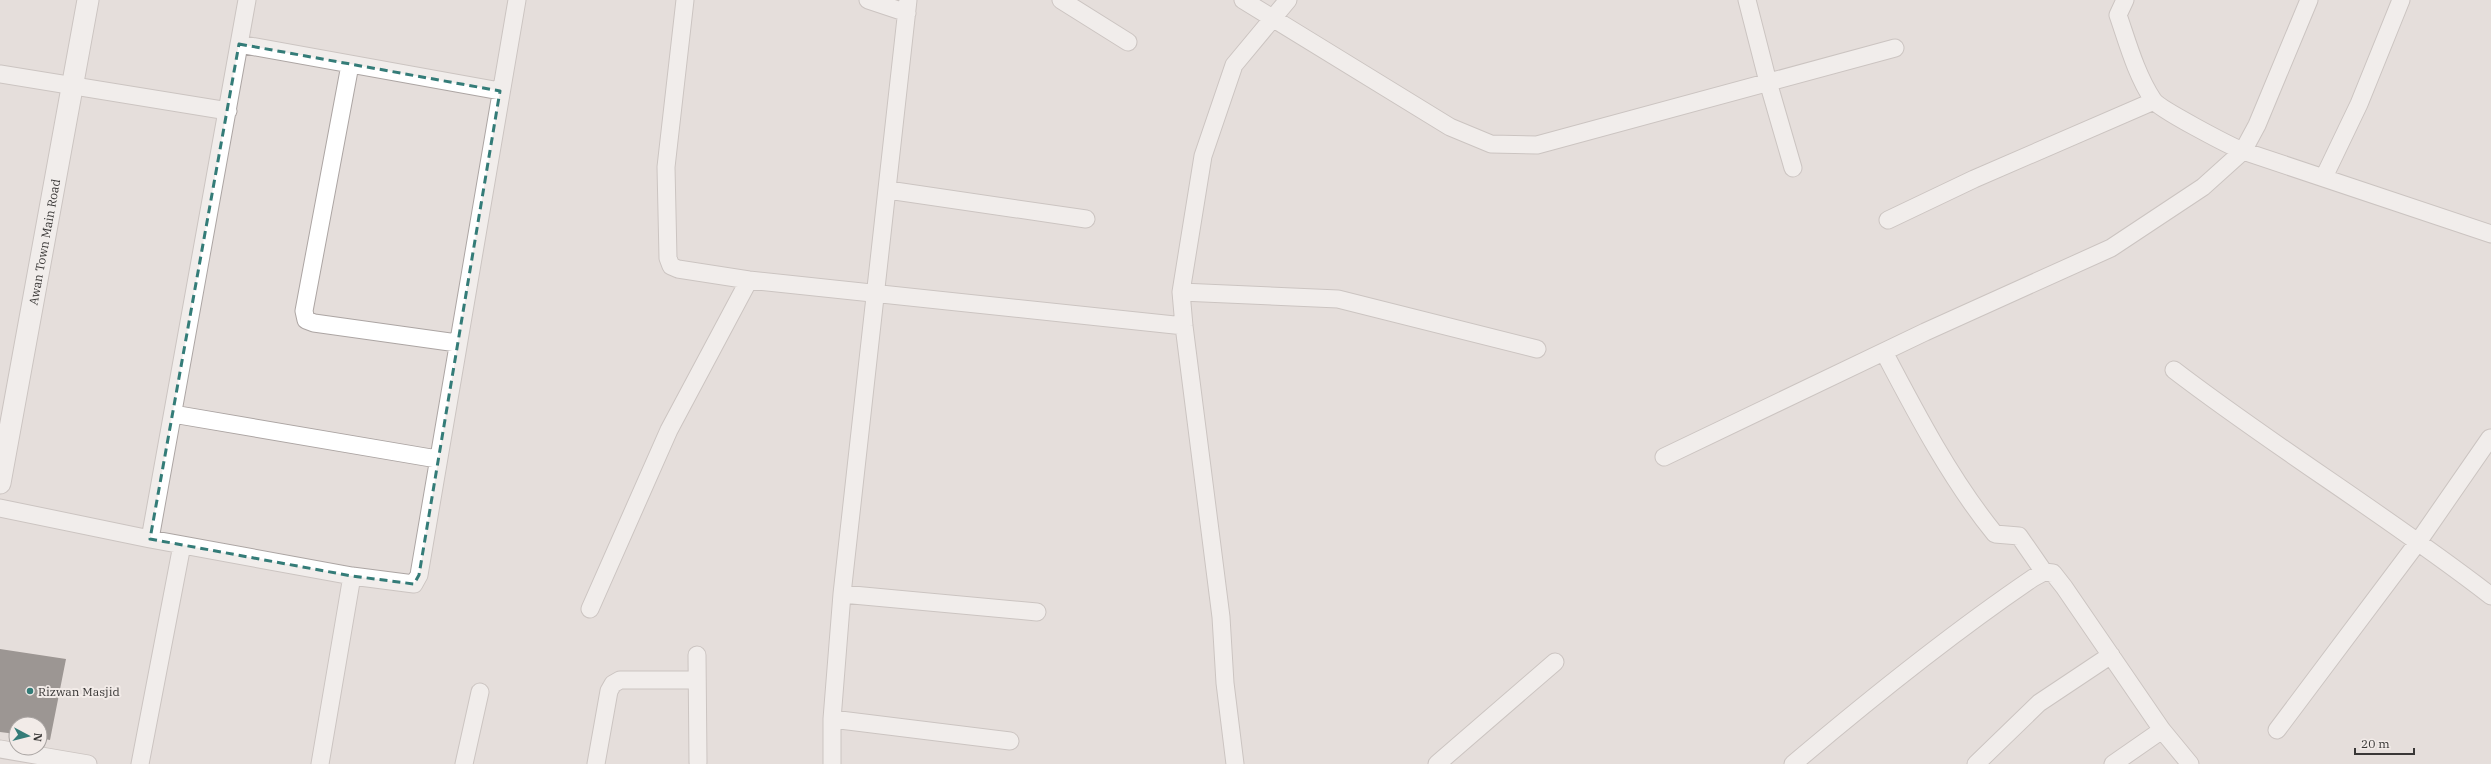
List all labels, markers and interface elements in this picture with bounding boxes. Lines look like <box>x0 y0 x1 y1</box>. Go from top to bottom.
street label: Awan Town Main Road <box>25 178 63 306</box>
place label: Rizwan Masjid <box>38 684 120 699</box>
marker: Rizwan Masjid <box>25 686 35 696</box>
north arrow <box>8 716 48 756</box>
scale bar <box>2355 730 2414 756</box>
text: N <box>30 732 45 743</box>
text: 20 m <box>2361 736 2390 751</box>

